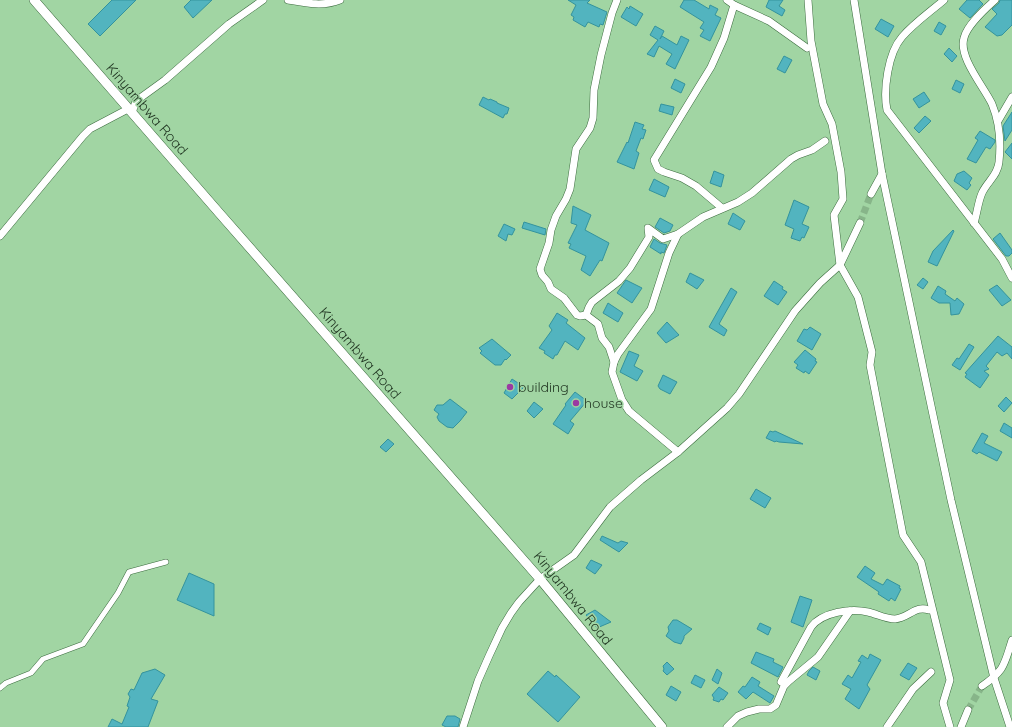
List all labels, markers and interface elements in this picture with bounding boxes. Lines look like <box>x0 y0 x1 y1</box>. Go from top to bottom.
street label: Kinyambwa Road <box>102 59 192 159</box>
street label: Kinyambwa Road <box>315 303 405 403</box>
place label: building <box>518 378 569 396</box>
marker: building <box>505 382 515 392</box>
place label: house <box>584 394 623 412</box>
marker: house <box>571 398 581 408</box>
street label: Kinyambwa Road <box>530 547 616 649</box>

